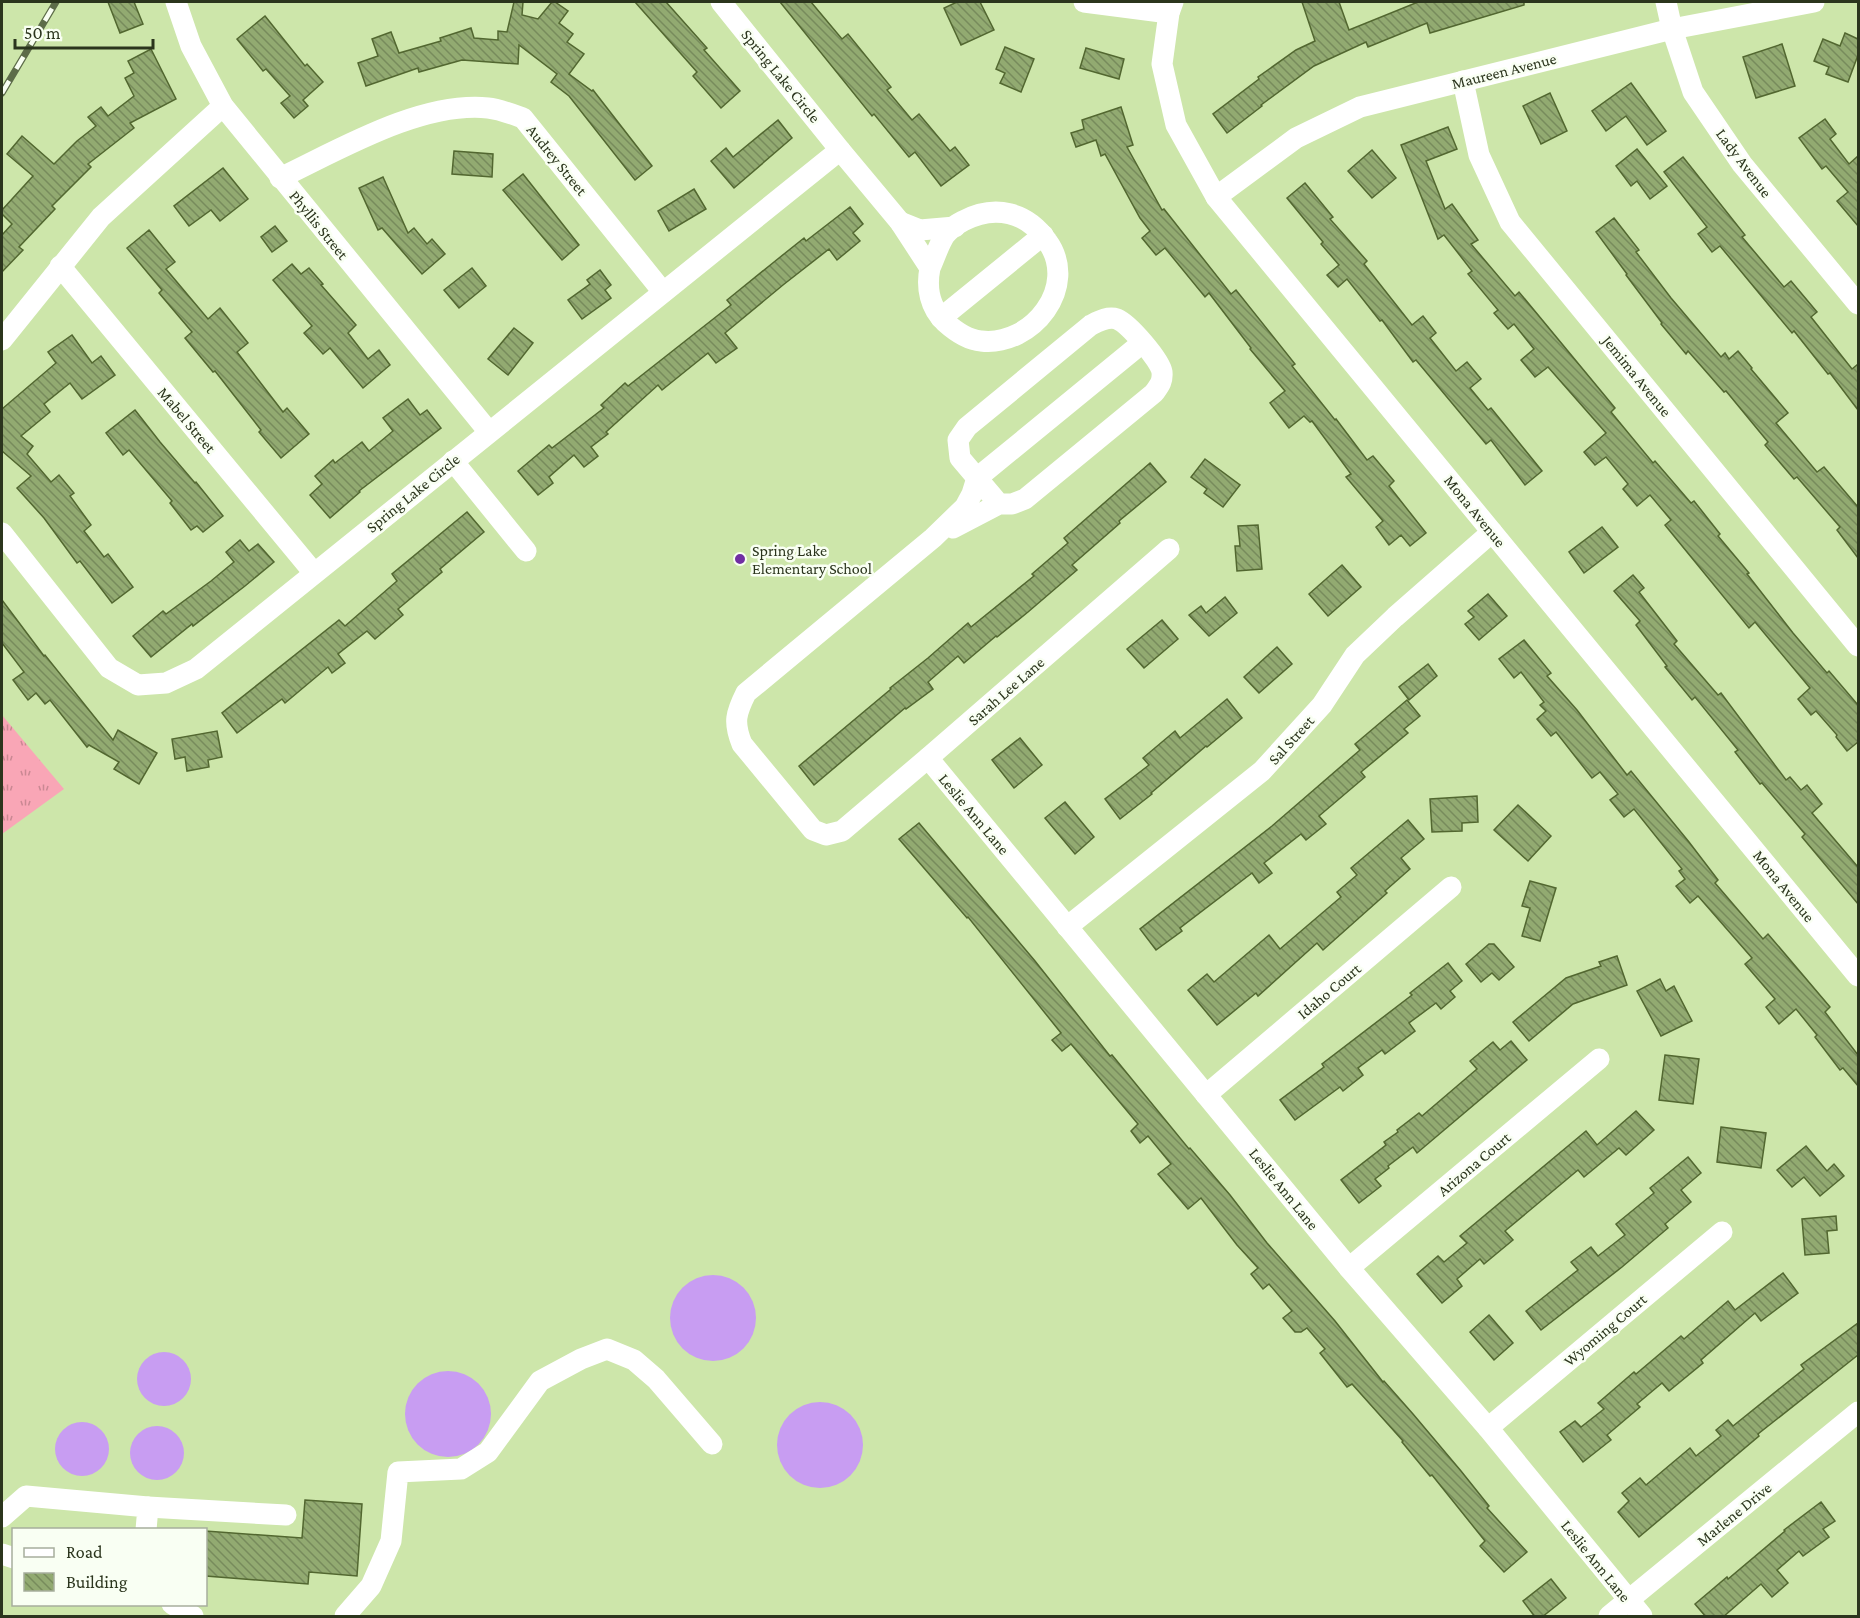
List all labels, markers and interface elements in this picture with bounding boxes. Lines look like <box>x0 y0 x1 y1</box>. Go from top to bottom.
scale bar <box>15 12 153 50</box>
text: 50 m <box>24 23 61 43</box>
street label: Spring Lake Circle <box>737 26 824 127</box>
street label: Maureen Avenue <box>1450 50 1558 92</box>
street label: Audrey Street <box>523 121 591 200</box>
street label: Lady Avenue <box>1712 125 1775 201</box>
street label: Phyllis Street <box>285 187 352 264</box>
street label: Jemima Avenue <box>1597 331 1675 421</box>
street label: Mabel Street <box>155 384 220 457</box>
street label: Spring Lake Circle <box>363 450 464 537</box>
street label: Mona Avenue <box>1441 472 1509 550</box>
place label: Spring Lake Elementary School <box>752 542 872 578</box>
marker: Spring Lake Elementary School <box>733 552 747 566</box>
street label: Sarah Lee Lane <box>964 653 1048 729</box>
street label: Sal Street <box>1265 712 1318 768</box>
street label: Leslie Ann Lane <box>935 770 1013 858</box>
street label: Mona Avenue <box>1750 847 1818 925</box>
street label: Idaho Court <box>1294 959 1364 1022</box>
street label: Arizona Court <box>1434 1128 1514 1199</box>
street label: Leslie Ann Lane <box>1246 1145 1322 1233</box>
street label: Wyoming Court <box>1560 1290 1651 1370</box>
street label: Marlene Drive <box>1693 1479 1775 1549</box>
street label: Leslie Ann Lane <box>1558 1517 1634 1605</box>
legend <box>12 1528 207 1606</box>
text: Road <box>66 1542 103 1562</box>
text: Building <box>66 1572 128 1592</box>

